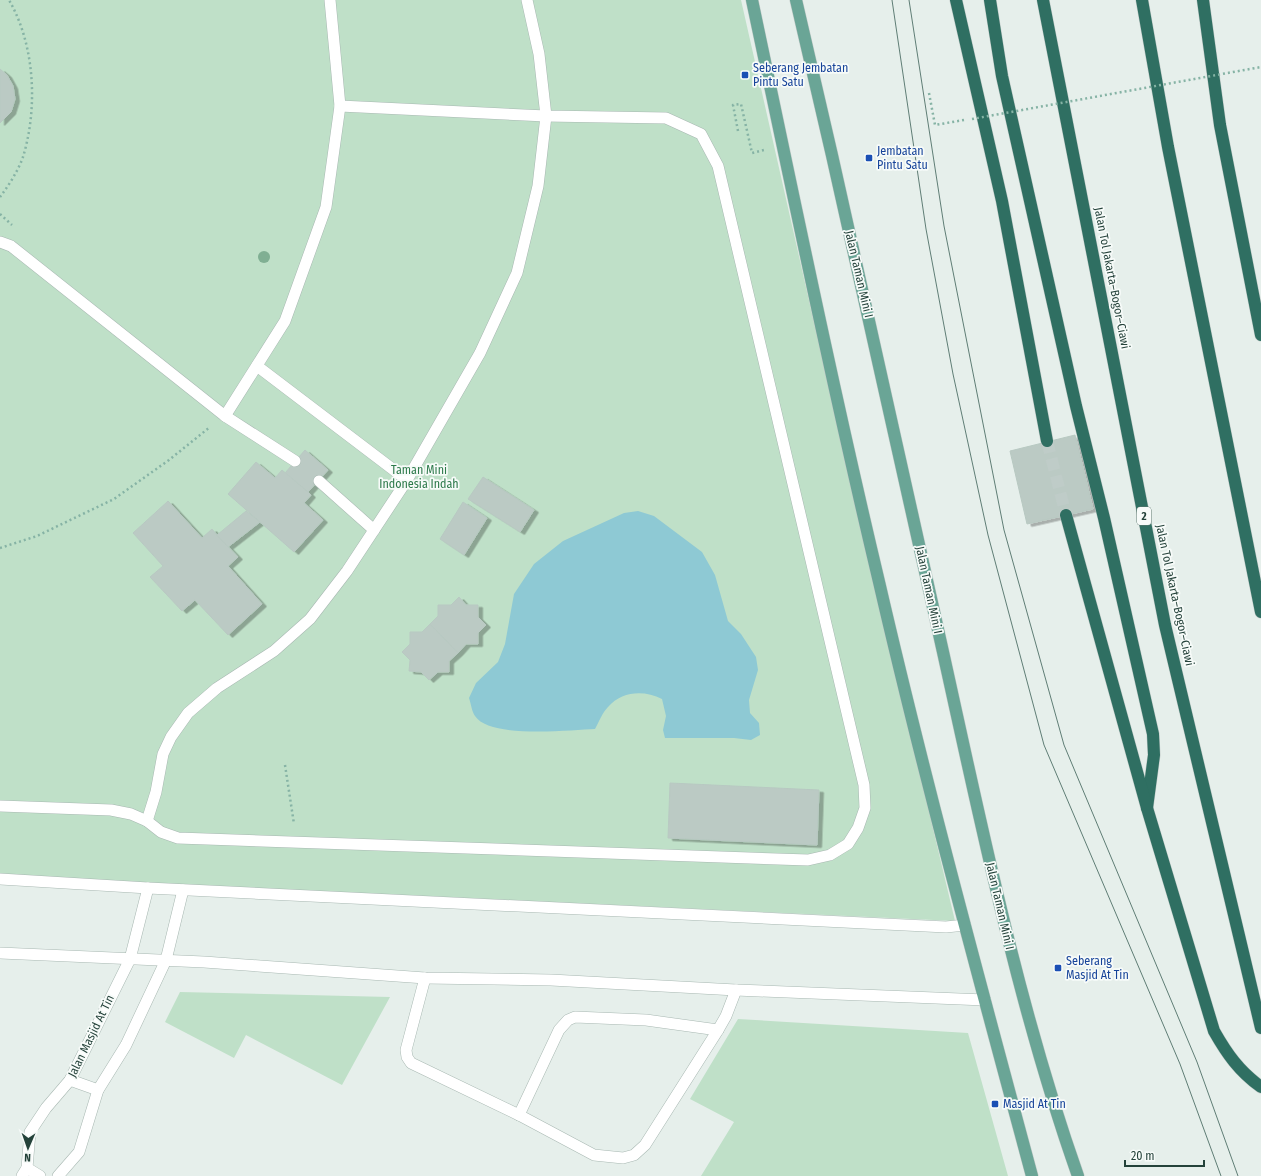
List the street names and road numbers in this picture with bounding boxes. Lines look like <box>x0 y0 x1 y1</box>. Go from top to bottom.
street label: Jalan Tol Jakarta–Bogor–Ciawi <box>1091 206 1133 350</box>
street label: Jalan Taman Mini I <box>842 229 876 319</box>
road number: 2 <box>1137 507 1151 525</box>
street label: Jalan Tol Jakarta–Bogor–Ciawi <box>1153 523 1197 667</box>
street label: Jalan Taman Mini I <box>913 545 945 635</box>
street label: Jalan Taman Mini I <box>983 861 1017 951</box>
street label: Jalan Masjid At Tin <box>65 993 117 1079</box>

